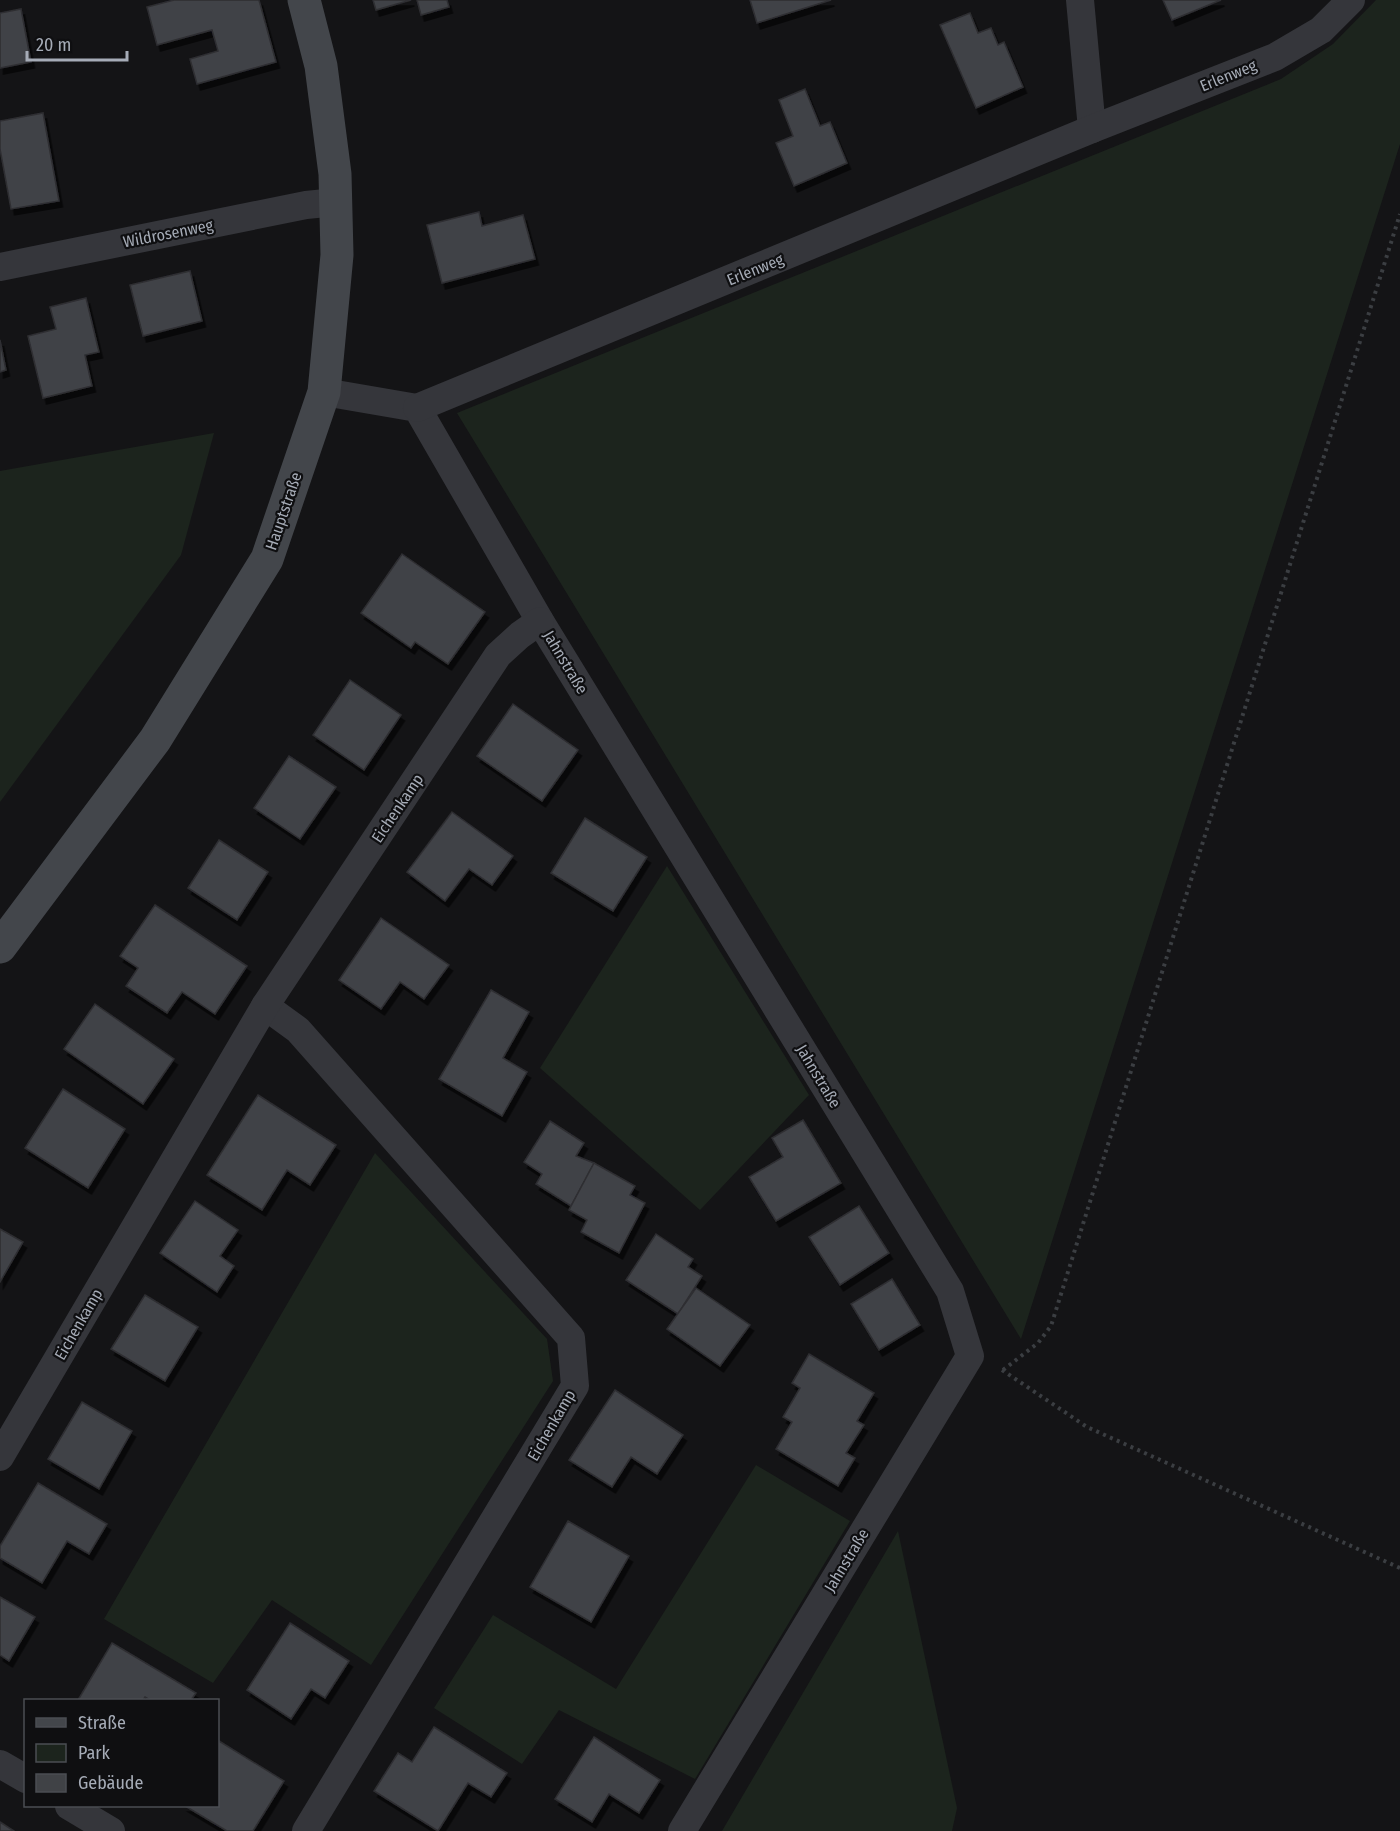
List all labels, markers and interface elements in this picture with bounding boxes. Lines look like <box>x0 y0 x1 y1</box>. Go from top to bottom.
scale bar <box>27 24 128 62</box>
text: 20 m <box>36 34 71 56</box>
street label: Erlenweg <box>1197 55 1260 95</box>
street label: Wildrosenweg <box>121 215 215 252</box>
street label: Erlenweg <box>724 249 787 289</box>
street label: Hauptstraße <box>261 470 306 553</box>
street label: Jahnstraße <box>539 627 592 697</box>
street label: Eichenkamp <box>367 770 427 846</box>
street label: Jahnstraße <box>792 1041 845 1111</box>
street label: Eichenkamp <box>50 1285 106 1363</box>
street label: Eichenkamp <box>523 1386 579 1464</box>
street label: Jahnstraße <box>820 1525 873 1595</box>
legend <box>24 1699 219 1807</box>
text: Straße <box>78 1712 126 1734</box>
text: Park <box>78 1742 111 1764</box>
text: Gebäude <box>78 1772 144 1794</box>

